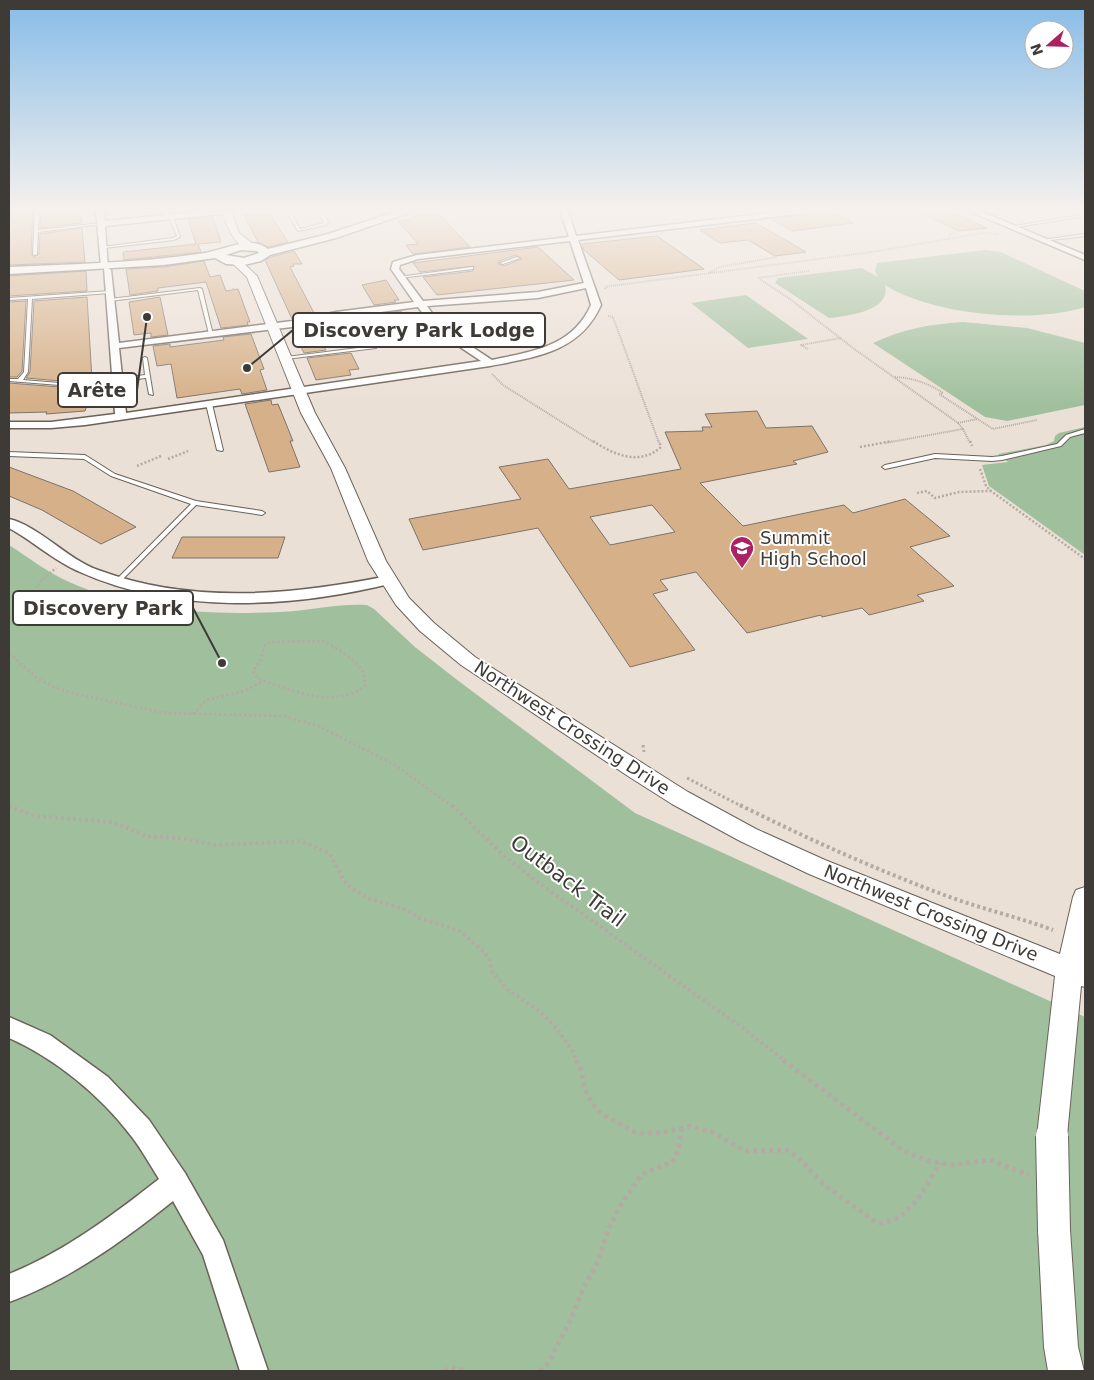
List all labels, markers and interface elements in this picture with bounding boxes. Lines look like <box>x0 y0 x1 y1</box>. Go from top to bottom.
north arrow <box>1024 20 1074 70</box>
text: N <box>1027 41 1046 58</box>
callout: Discovery Park Lodge <box>293 313 545 347</box>
text: Discovery Park Lodge <box>303 319 535 341</box>
callout: Arête <box>58 373 137 407</box>
text: Arête <box>68 379 126 401</box>
place label: Summit High School <box>760 527 867 569</box>
school or university icon: Summit High School <box>729 535 755 569</box>
callout: Discovery Park <box>13 591 193 625</box>
text: Discovery Park <box>23 597 183 619</box>
street label: Northwest Crossing Drive <box>470 656 674 799</box>
street label: Outback Trail <box>506 830 630 932</box>
street label: Northwest Crossing Drive <box>821 860 1041 965</box>

